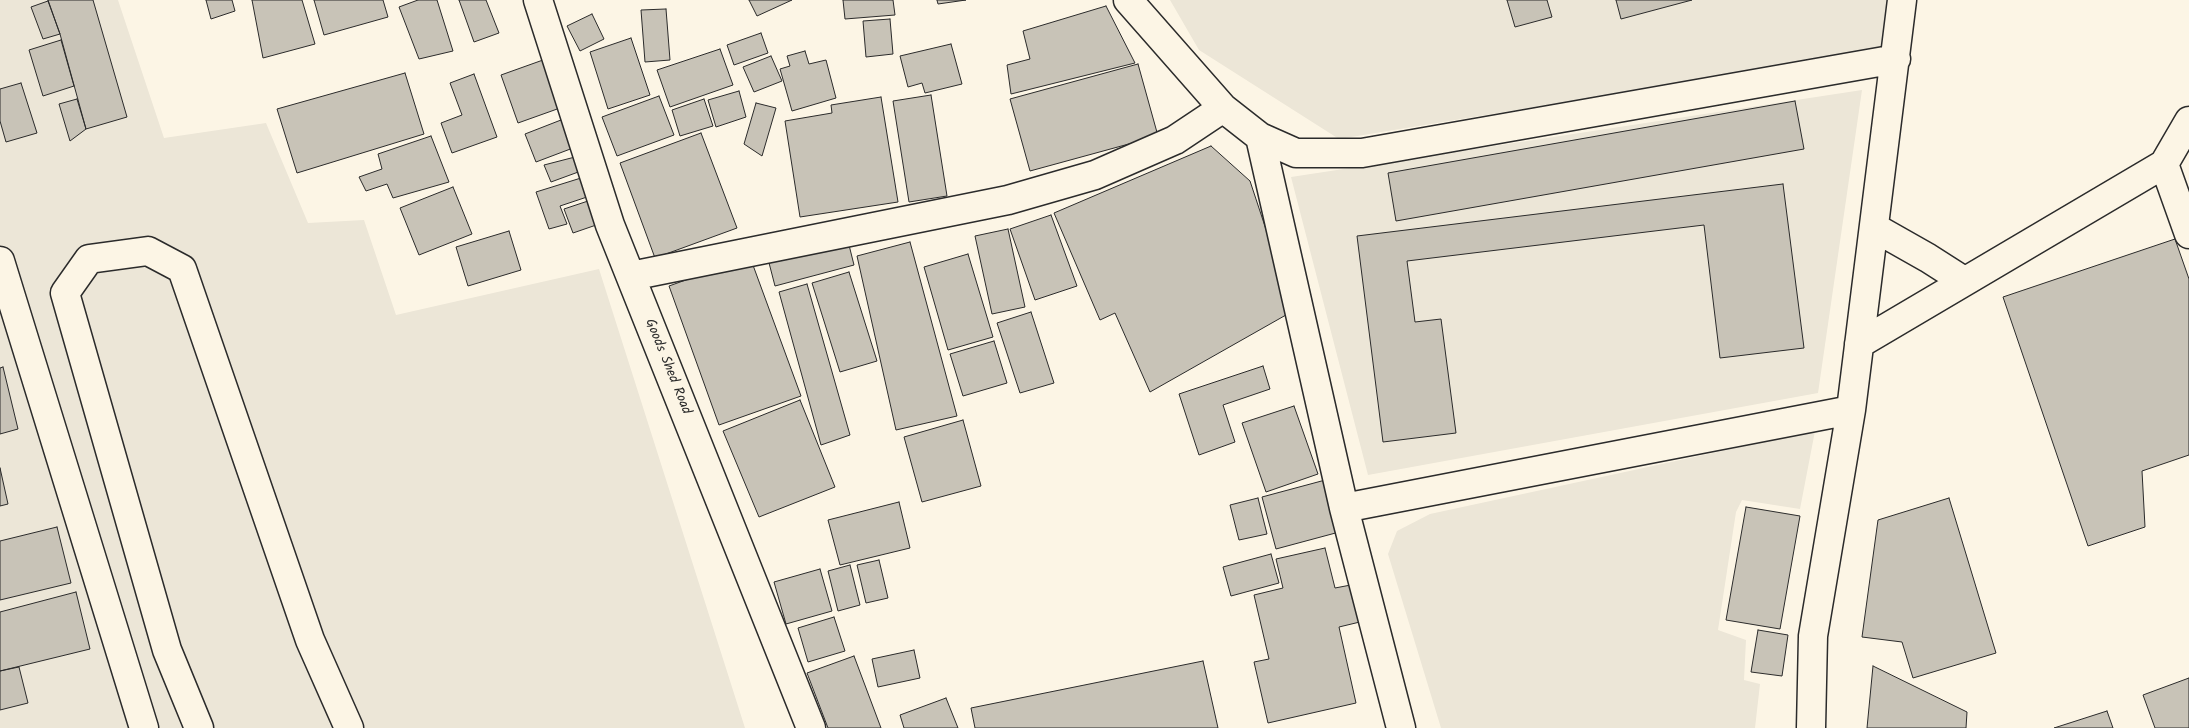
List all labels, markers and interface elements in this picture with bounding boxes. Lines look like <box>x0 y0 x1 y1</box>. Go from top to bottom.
street label: Goods Shed Road <box>640 317 694 417</box>

